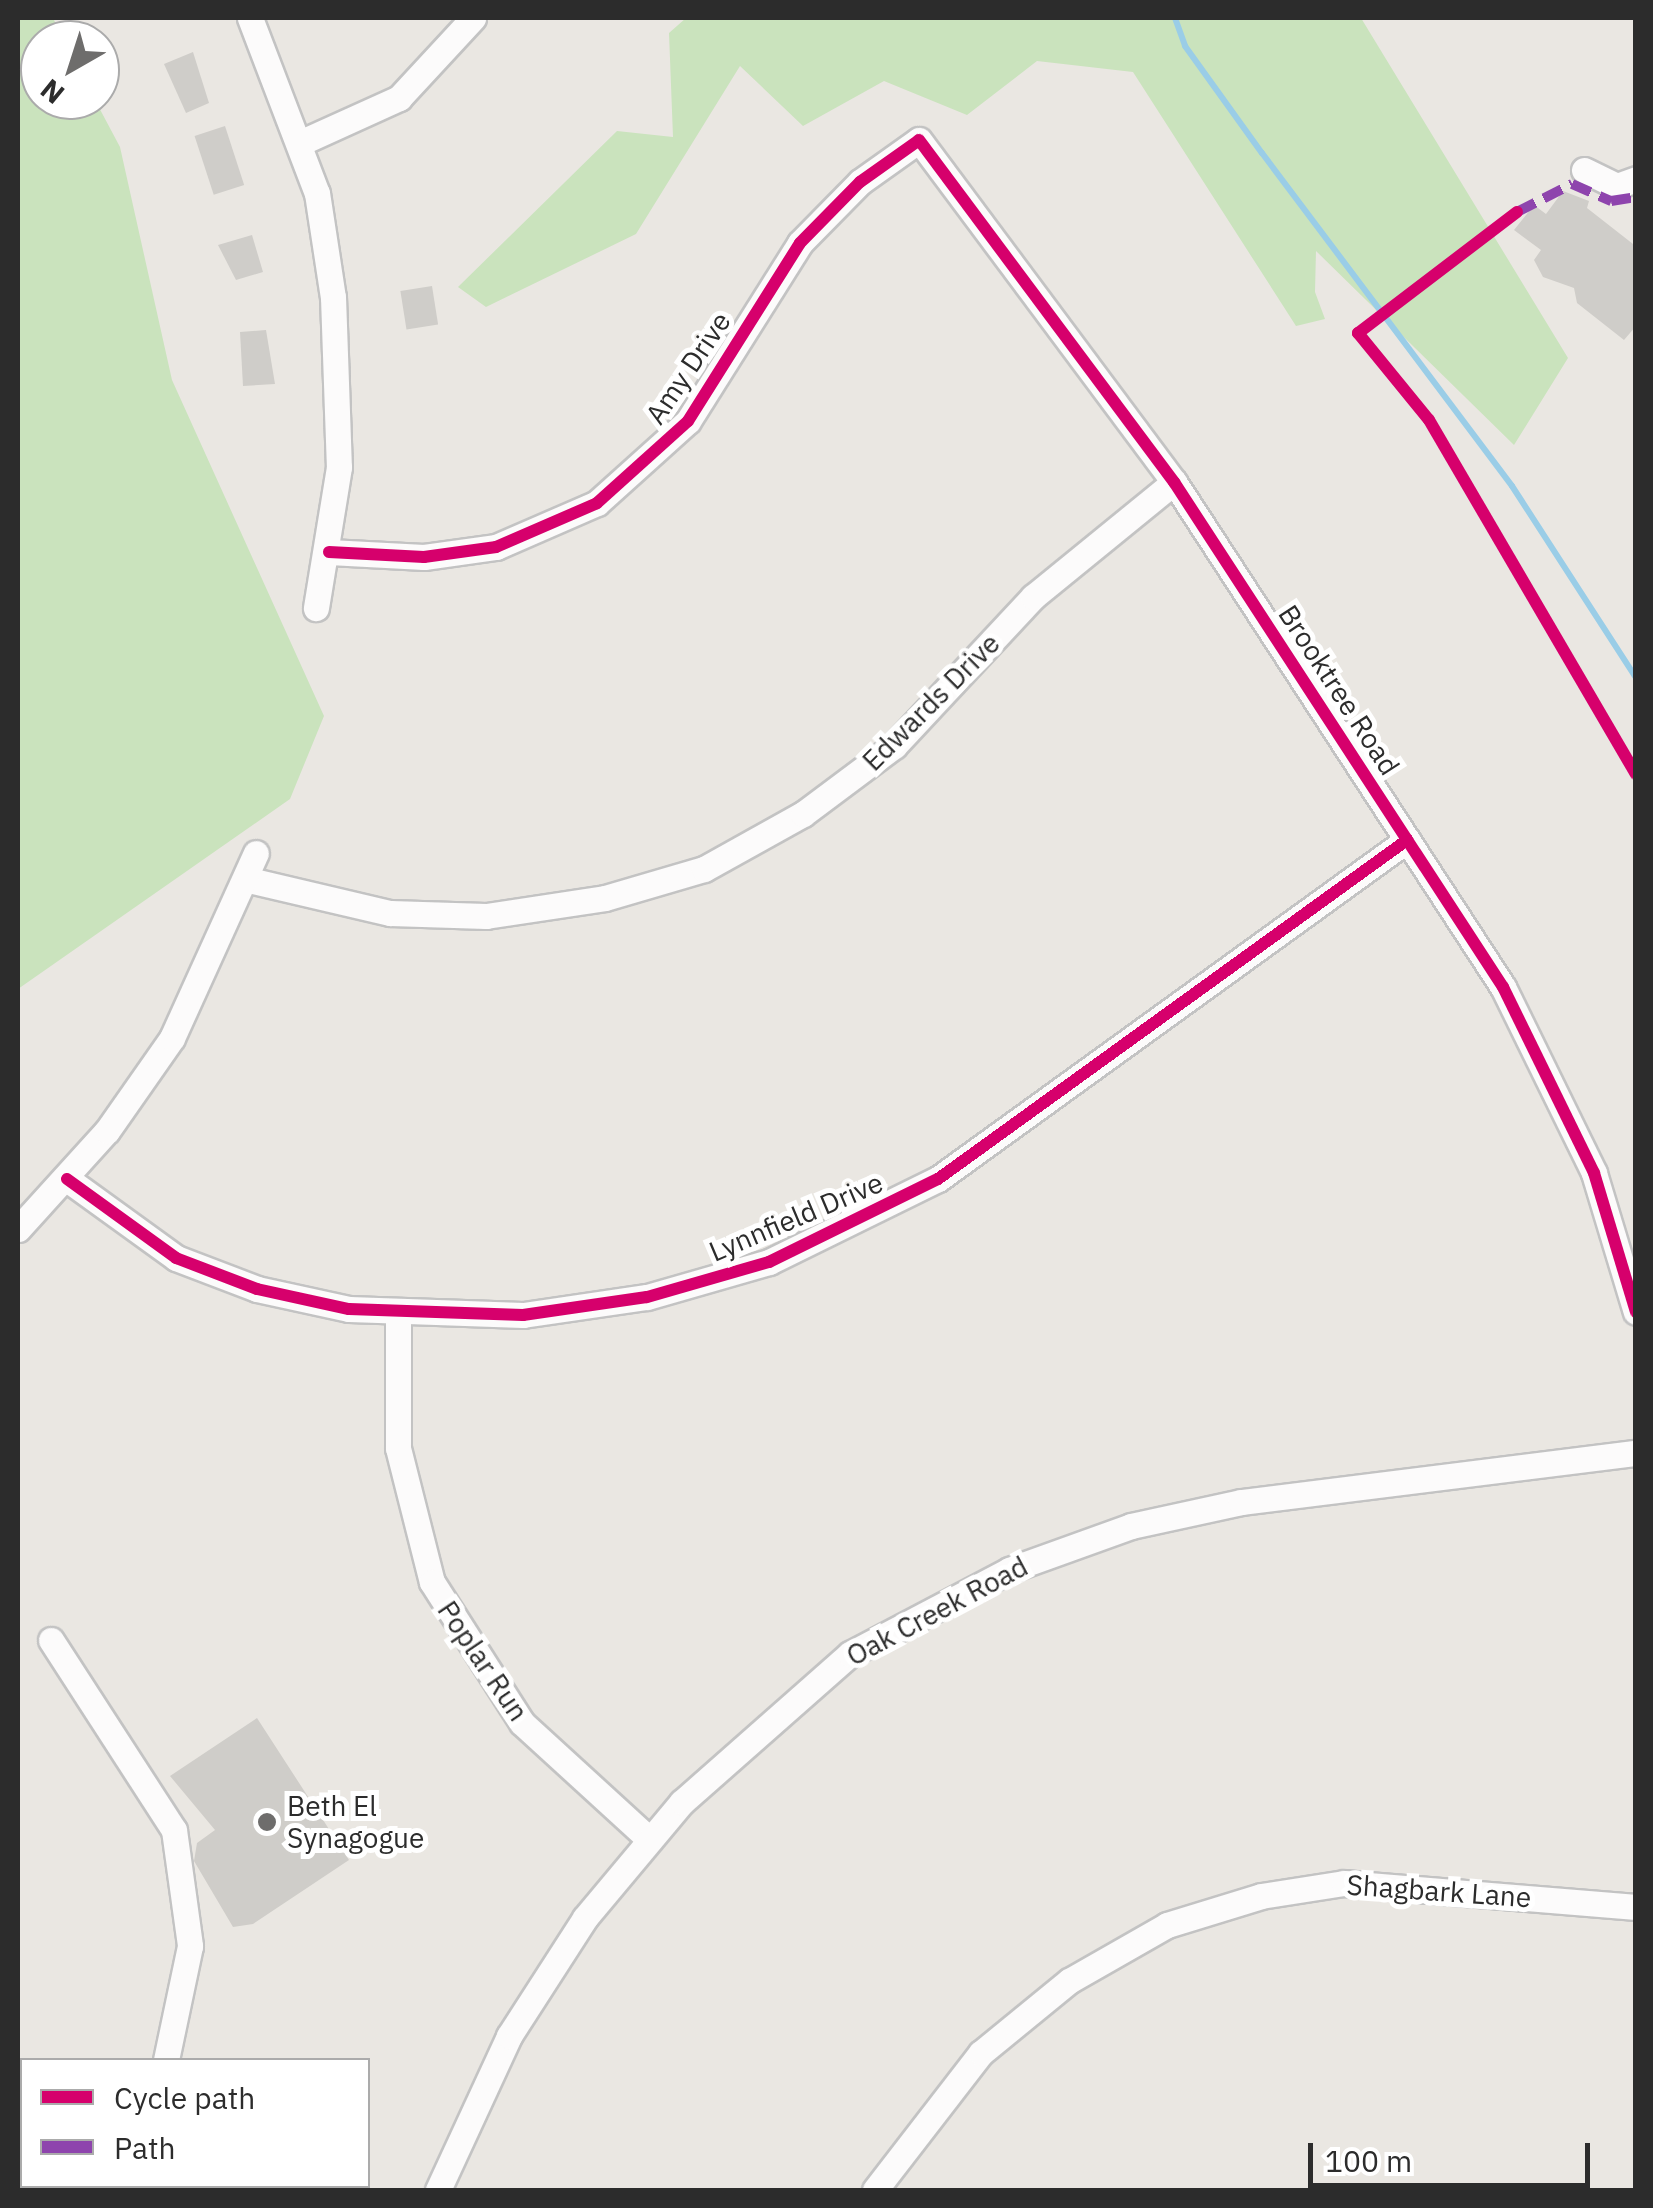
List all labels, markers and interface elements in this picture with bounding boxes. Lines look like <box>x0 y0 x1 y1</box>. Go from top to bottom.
north arrow <box>20 20 120 120</box>
text: N <box>33 71 72 113</box>
street label: Amy Drive <box>638 306 738 430</box>
street label: Brooktree Road <box>1272 599 1406 781</box>
street label: Edwards Drive <box>855 626 1007 778</box>
street label: Lynnfield Drive <box>704 1165 888 1269</box>
street label: Oak Creek Road <box>841 1549 1033 1673</box>
street label: Poplar Run <box>431 1595 535 1727</box>
place label: Beth El Synagogue <box>287 1789 424 1855</box>
marker: Beth El Synagogue <box>256 1811 278 1833</box>
street label: Shagbark Lane <box>1346 1868 1532 1914</box>
legend <box>20 2058 370 2188</box>
text: Cycle path <box>114 2078 255 2117</box>
scale bar <box>1313 2123 1596 2185</box>
text: Path <box>114 2128 175 2167</box>
text: 100 m <box>1325 2141 1412 2180</box>

